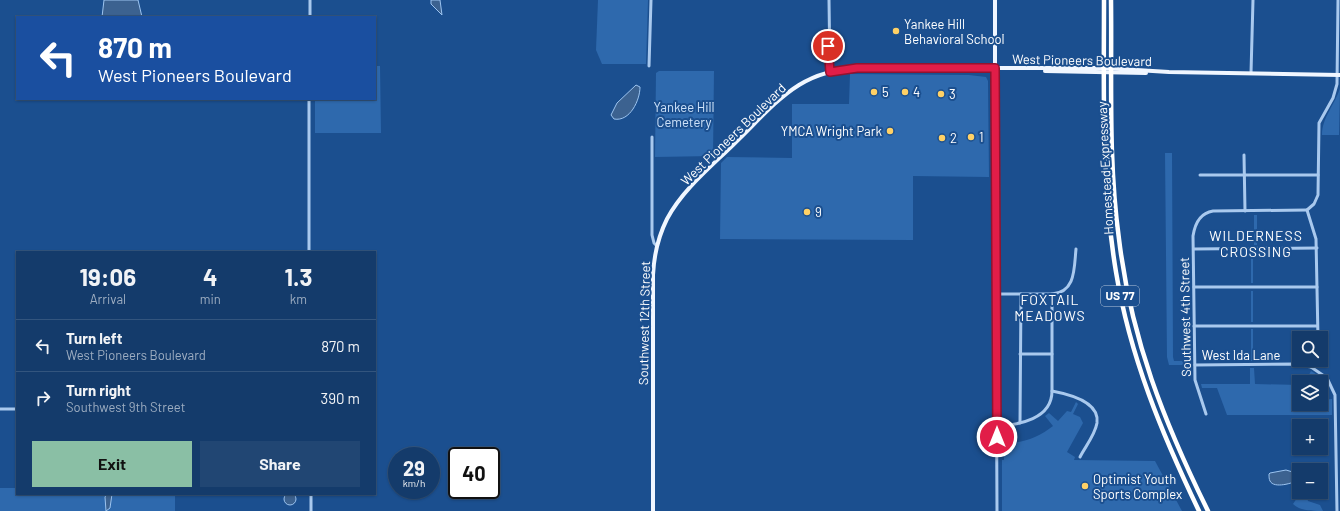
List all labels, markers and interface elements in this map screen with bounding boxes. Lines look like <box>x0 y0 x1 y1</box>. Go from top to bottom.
place label: Yankee Hill Behavioral School <box>904 16 1005 47</box>
marker: Yankee Hill Behavioral School <box>891 26 901 36</box>
pin <box>811 29 845 63</box>
text: 870 m <box>98 30 172 64</box>
icon: left <box>32 32 84 84</box>
icon: arrive <box>817 35 839 57</box>
street label: West Pioneers Boulevard <box>1012 51 1152 69</box>
text: West Pioneers Boulevard <box>98 64 292 86</box>
street label: West Pioneers Boulevard <box>677 80 789 188</box>
place label: 5 <box>882 84 889 100</box>
place label: 4 <box>913 84 920 100</box>
place label: 3 <box>949 86 956 102</box>
marker: 5 <box>869 87 879 97</box>
marker: 4 <box>900 87 910 97</box>
marker: 3 <box>936 89 946 99</box>
park label: Yankee Hill Cemetery <box>654 99 714 130</box>
street label: Homestead Expressway <box>1094 101 1116 235</box>
place label: YMCA Wright Park <box>781 123 882 139</box>
marker: YMCA Wright Park <box>885 126 895 136</box>
place label: 1 <box>979 129 984 145</box>
place label: 2 <box>950 130 957 146</box>
marker: 1 <box>966 132 976 142</box>
marker: 2 <box>937 133 947 143</box>
place label: 9 <box>815 204 822 220</box>
marker: 9 <box>802 207 812 217</box>
district label: WILDERNESS CROSSING <box>1209 227 1303 260</box>
street label: Southwest 4th Street <box>1176 257 1194 377</box>
street label: Southwest 12th Street <box>635 261 653 385</box>
text: 19:06 <box>80 262 136 291</box>
text: 4 <box>203 262 218 291</box>
text: 1.3 <box>284 262 312 291</box>
road number: US 77 <box>1101 286 1139 306</box>
text: Arrival <box>90 291 126 307</box>
text: min <box>200 291 221 307</box>
text: km <box>290 291 307 307</box>
district label: FOXTAIL MEADOWS <box>1014 291 1086 324</box>
text: Turn left <box>66 329 122 347</box>
map controls <box>1292 331 1328 499</box>
button: search <box>1292 331 1328 367</box>
icon: left <box>32 335 54 357</box>
text: 870 m <box>321 337 360 355</box>
text: West Pioneers Boulevard <box>66 347 206 363</box>
street label: West Ida Lane <box>1202 347 1280 363</box>
button: layers <box>1292 375 1328 411</box>
text: Turn right <box>66 381 131 399</box>
icon: right <box>32 387 54 409</box>
text: 390 m <box>321 389 360 407</box>
text: Southwest 9th Street <box>66 399 185 415</box>
position arrow <box>976 416 1018 458</box>
button: + <box>1292 419 1328 455</box>
button: Exit <box>32 441 192 487</box>
button: Share <box>200 441 360 487</box>
speed limit sign: 40 <box>448 447 500 499</box>
text: 29 <box>403 456 425 480</box>
button: − <box>1292 463 1328 499</box>
place label: Optimist Youth Sports Complex <box>1093 471 1182 502</box>
text: km/h <box>403 477 425 489</box>
marker: Optimist Youth Sports Complex <box>1080 481 1090 491</box>

